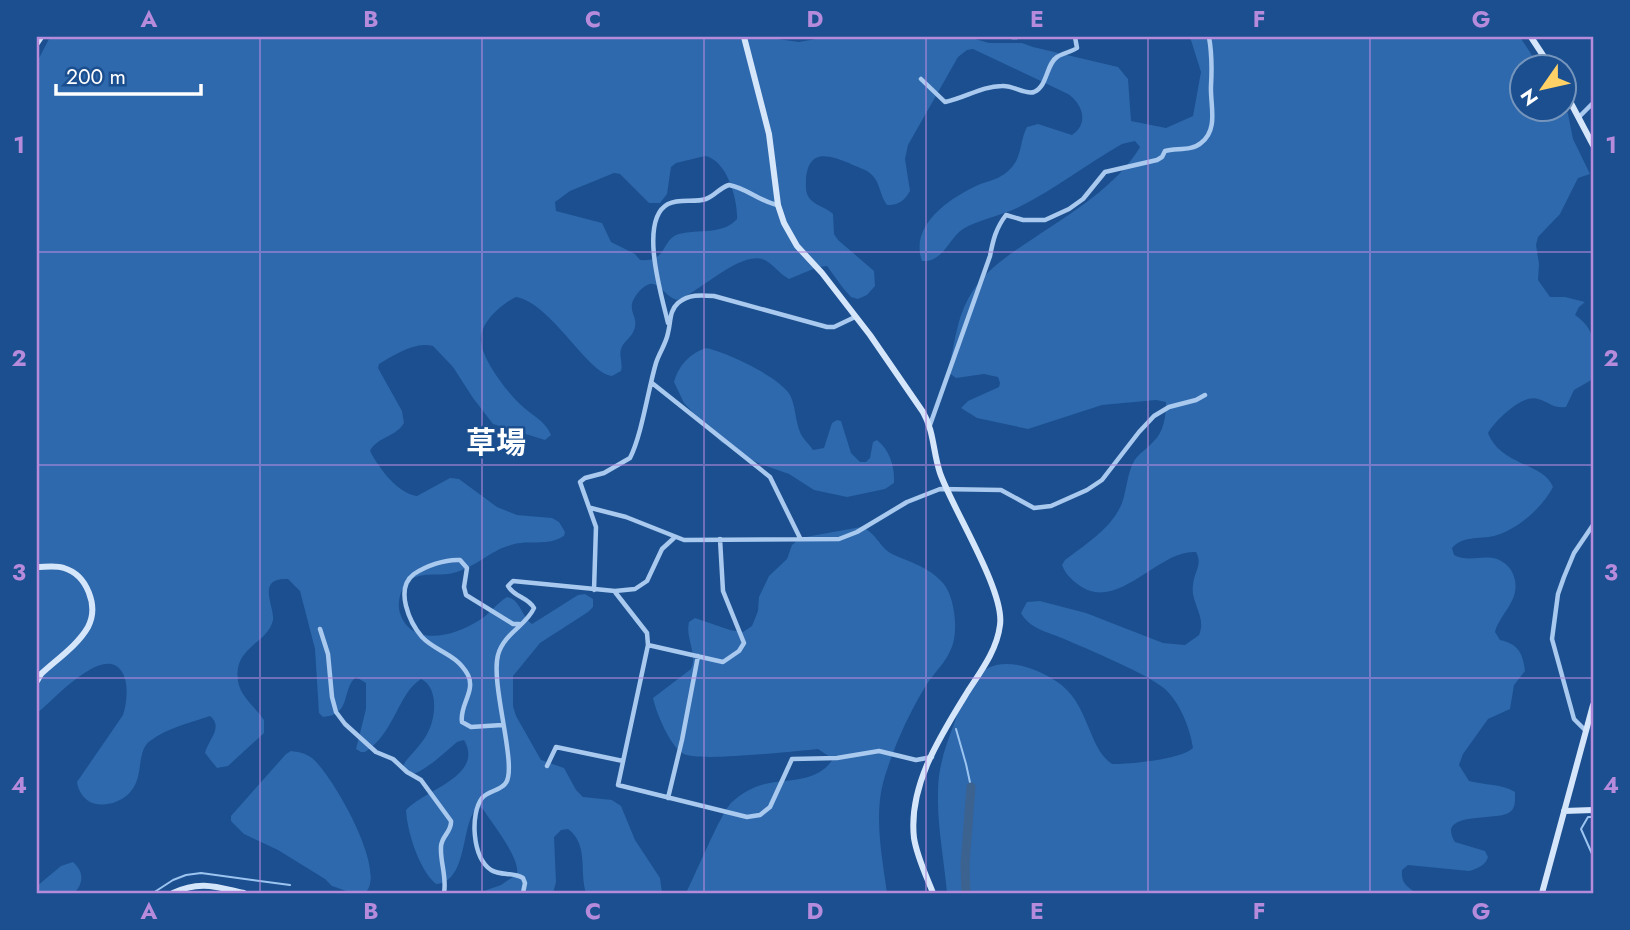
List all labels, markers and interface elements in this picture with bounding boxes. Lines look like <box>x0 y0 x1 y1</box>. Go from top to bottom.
text: A <box>140 2 158 36</box>
text: B <box>363 2 379 36</box>
text: C <box>585 2 601 36</box>
text: D <box>807 2 824 36</box>
text: E <box>1030 2 1044 36</box>
text: F <box>1253 2 1265 36</box>
text: G <box>1472 2 1490 36</box>
scale bar <box>56 52 201 96</box>
north arrow <box>1508 52 1578 122</box>
text: 200 m <box>66 62 126 92</box>
text: N <box>1514 83 1545 111</box>
text: 1 <box>13 128 25 162</box>
text: 1 <box>1605 128 1617 162</box>
text: 2 <box>11 341 27 375</box>
text: 2 <box>1603 341 1619 375</box>
district label: 草場 <box>466 421 526 464</box>
text: 3 <box>12 555 26 589</box>
text: 3 <box>1604 555 1618 589</box>
text: 4 <box>11 768 27 802</box>
text: 4 <box>1603 768 1619 802</box>
text: A <box>140 894 158 928</box>
text: B <box>363 894 379 928</box>
text: C <box>585 894 601 928</box>
text: D <box>807 894 824 928</box>
text: E <box>1030 894 1044 928</box>
text: F <box>1253 894 1265 928</box>
text: G <box>1472 894 1490 928</box>

